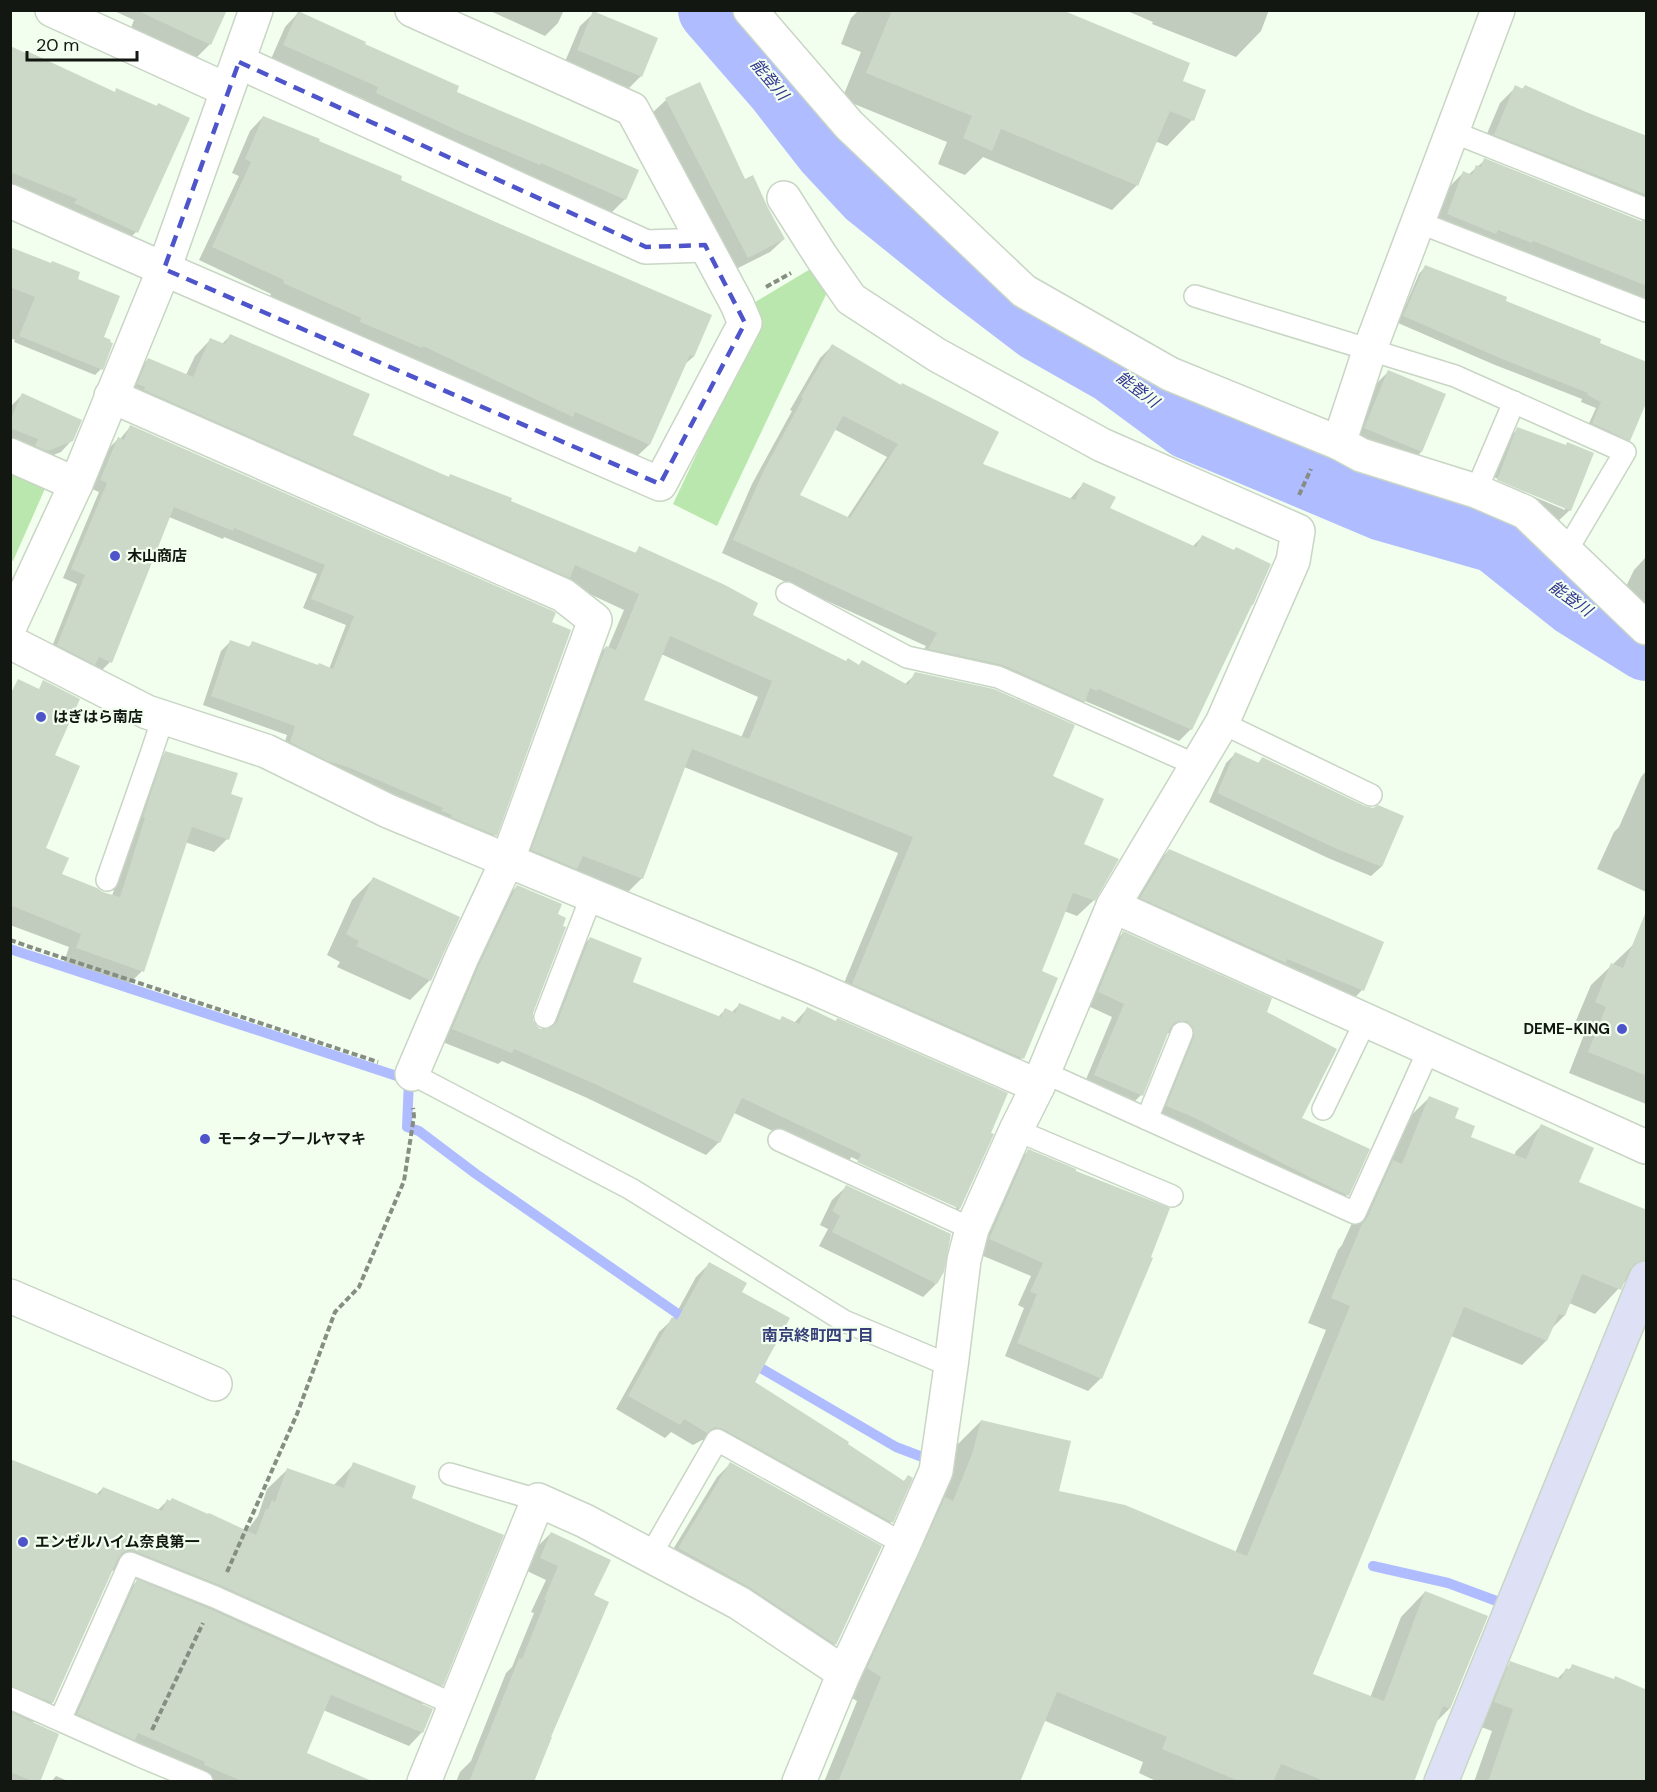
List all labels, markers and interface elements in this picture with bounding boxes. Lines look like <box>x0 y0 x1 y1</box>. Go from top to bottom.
scale bar <box>27 24 136 62</box>
text: 20 m <box>36 33 79 57</box>
water label: 能登川 <box>746 54 794 106</box>
water label: 能登川 <box>1112 367 1165 413</box>
place label: 木山商店 <box>127 546 187 566</box>
marker: 木山商店 <box>108 549 122 563</box>
water label: 能登川 <box>1545 576 1598 622</box>
place label: はぎはら南店 <box>53 707 143 727</box>
marker: はぎはら南店 <box>34 710 48 724</box>
place label: DEME-KING <box>1523 1019 1610 1039</box>
marker: DEME-KING <box>1615 1022 1629 1036</box>
place label: モータープールヤマキ <box>217 1129 366 1149</box>
marker: モータープールヤマキ <box>198 1132 212 1146</box>
district label: 南京終町四丁目 <box>762 1325 874 1346</box>
place label: エンゼルハイム奈良第一 <box>35 1532 199 1552</box>
marker: エンゼルハイム奈良第一 <box>16 1535 30 1549</box>

